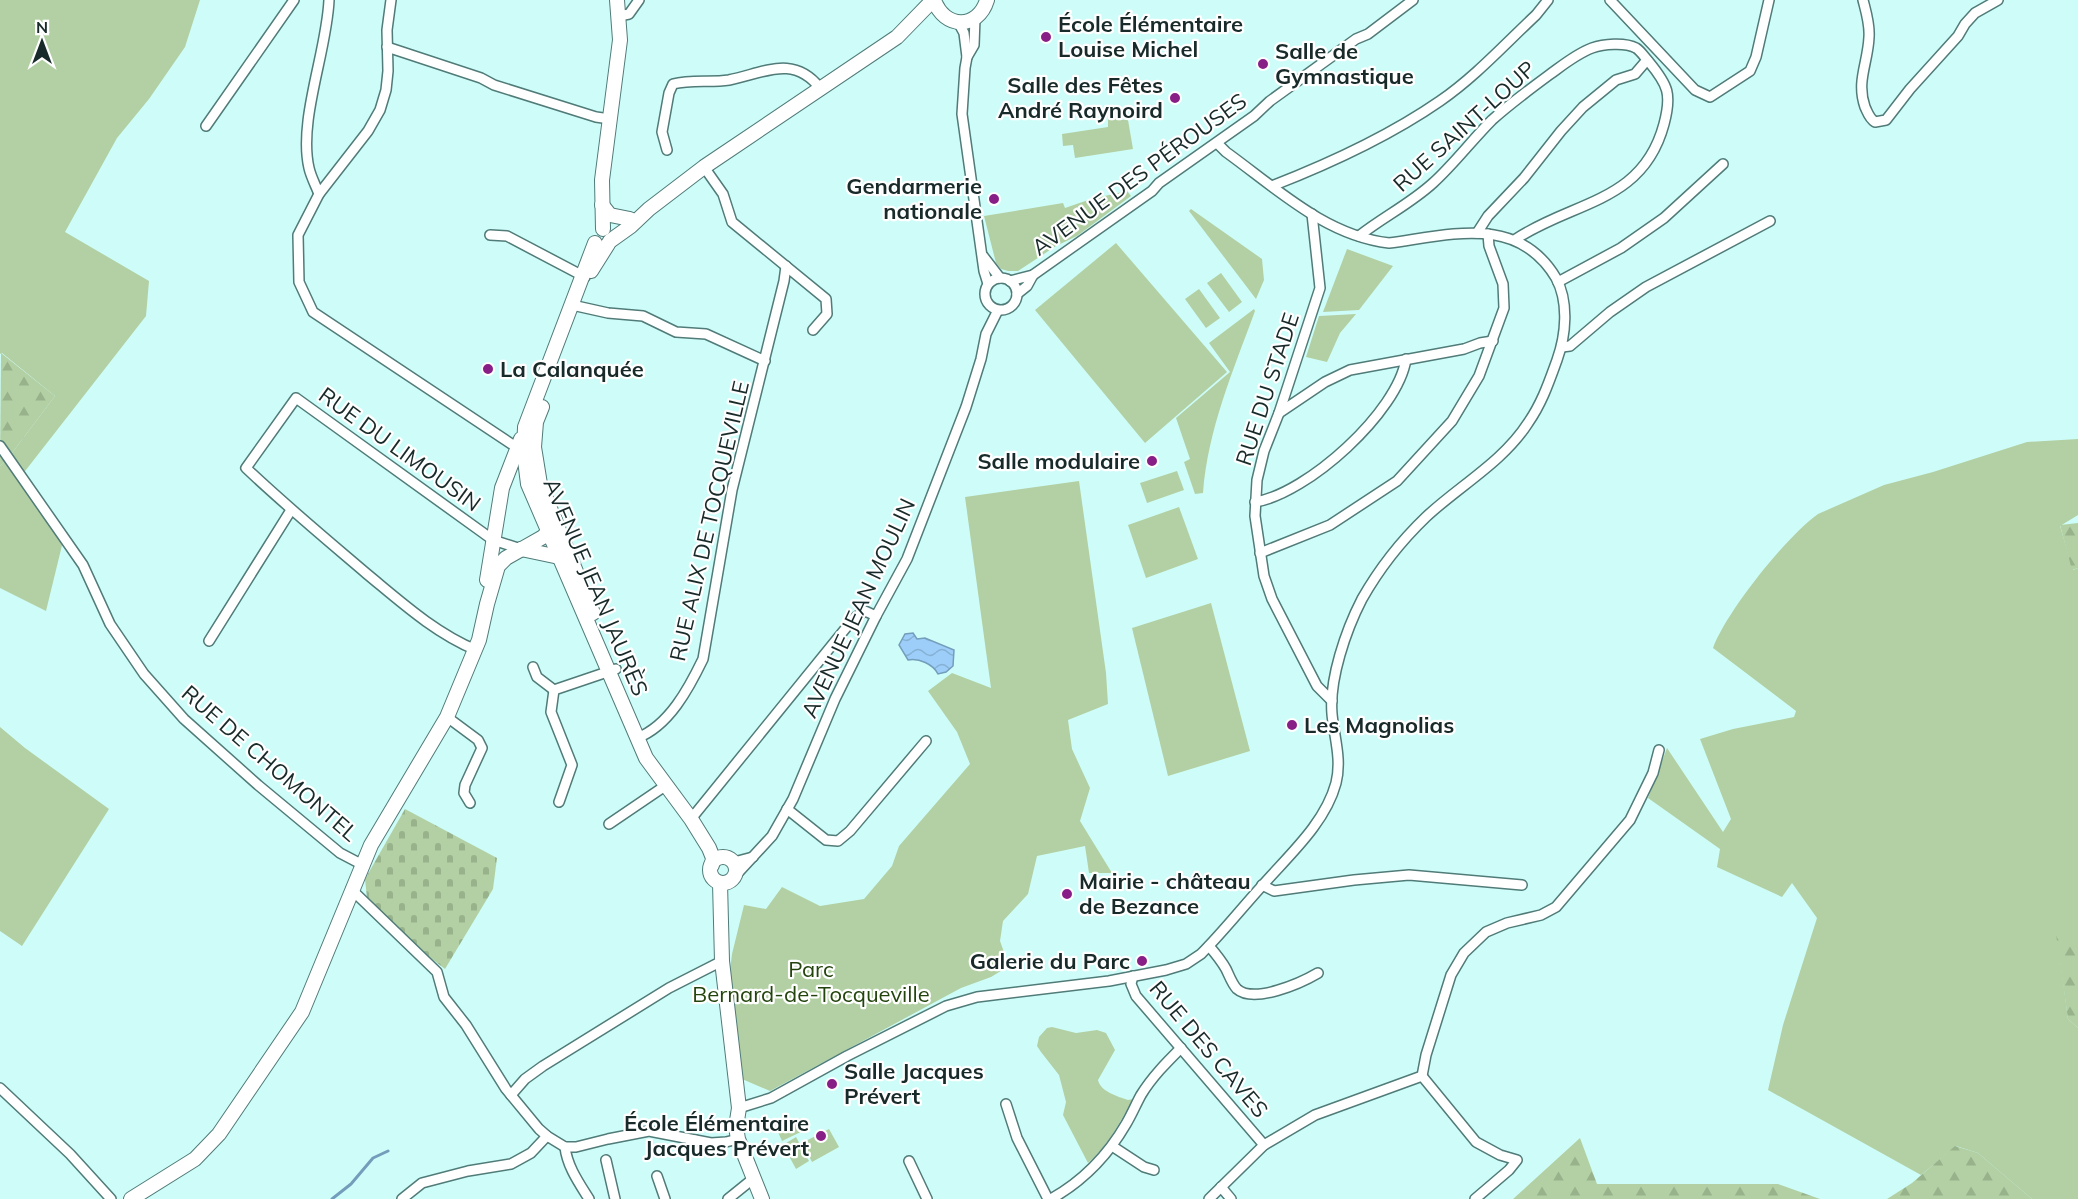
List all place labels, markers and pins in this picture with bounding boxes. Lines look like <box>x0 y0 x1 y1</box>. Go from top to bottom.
place label: École Élémentaire Louise Michel <box>1058 10 1243 63</box>
marker: École Élémentaire Louise Michel <box>1039 30 1053 44</box>
place label: Salle de Gymnastique <box>1275 37 1414 90</box>
marker: Salle de Gymnastique <box>1256 57 1270 71</box>
place label: Salle des Fêtes André Raynoird <box>998 71 1163 124</box>
marker: Salle des Fêtes André Raynoird <box>1168 91 1182 105</box>
place label: Gendarmerie nationale <box>846 172 982 225</box>
marker: Gendarmerie nationale <box>987 192 1001 206</box>
place label: La Calanquée <box>500 355 644 383</box>
marker: La Calanquée <box>481 362 495 376</box>
place label: Salle modulaire <box>977 447 1140 475</box>
marker: Salle modulaire <box>1145 454 1159 468</box>
place label: Les Magnolias <box>1304 711 1454 739</box>
marker: Les Magnolias <box>1285 718 1299 732</box>
place label: Mairie - château de Bezance <box>1079 867 1251 920</box>
marker: Mairie - château de Bezance <box>1060 887 1074 901</box>
place label: Galerie du Parc <box>970 947 1130 975</box>
marker: Galerie du Parc <box>1135 954 1149 968</box>
place label: Salle Jacques Prévert <box>844 1057 984 1110</box>
marker: Salle Jacques Prévert <box>825 1077 839 1091</box>
place label: École Élémentaire Jacques Prévert <box>624 1109 809 1162</box>
marker: École Élémentaire Jacques Prévert <box>814 1129 828 1143</box>

